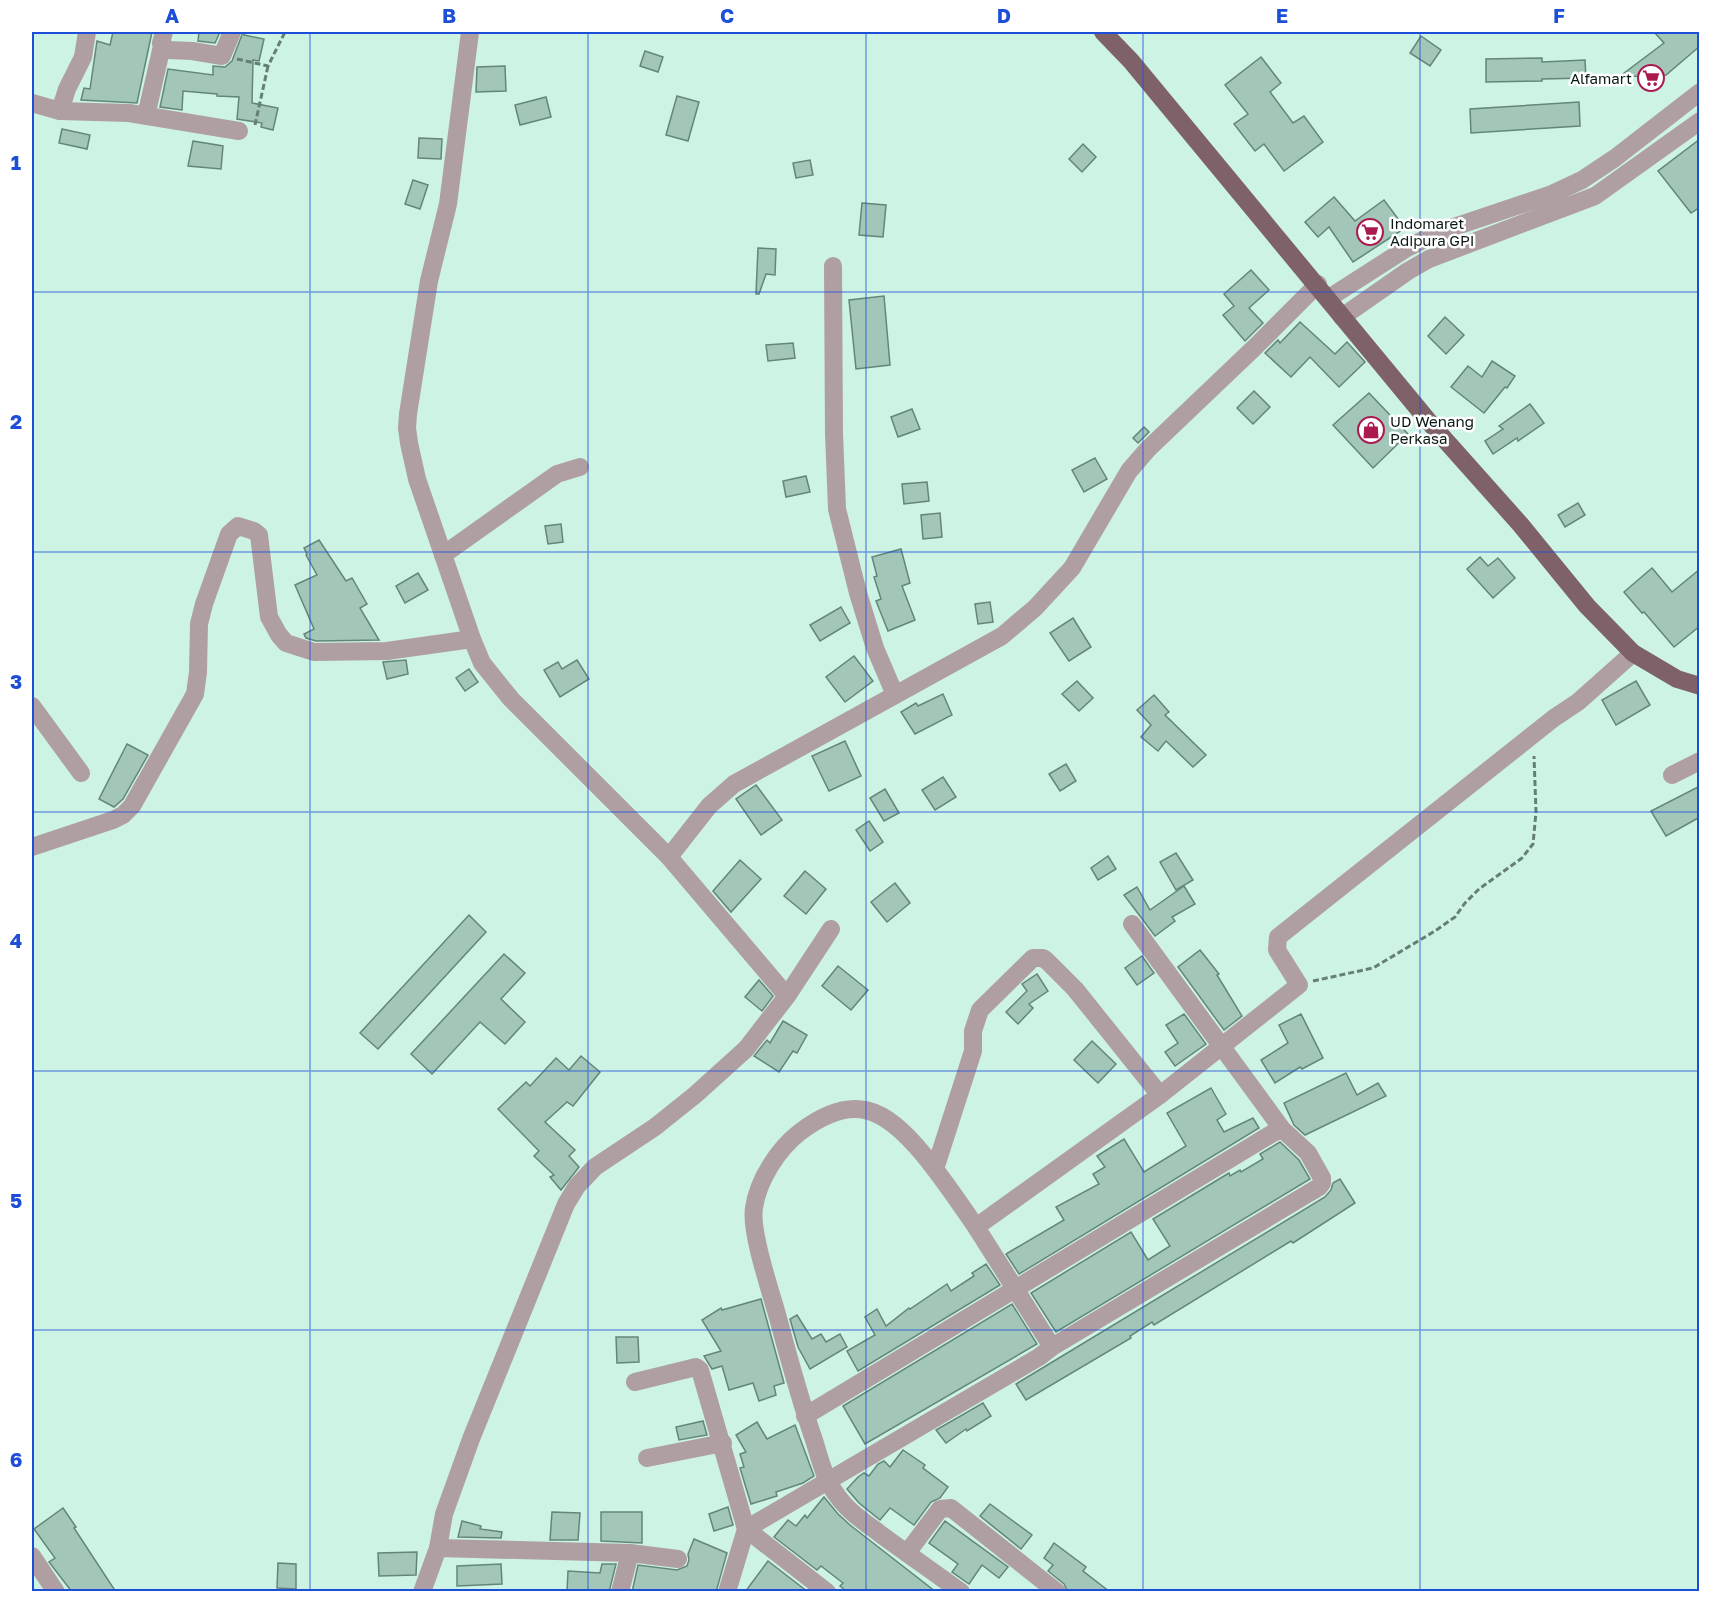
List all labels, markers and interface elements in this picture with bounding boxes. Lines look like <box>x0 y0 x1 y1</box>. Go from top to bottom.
text: A <box>165 3 179 27</box>
text: B <box>442 3 456 27</box>
text: C <box>720 3 734 27</box>
text: D <box>997 3 1011 27</box>
text: E <box>1276 3 1288 27</box>
text: F <box>1553 3 1565 27</box>
supermarket icon: Alfamart <box>1636 63 1666 93</box>
place label: Alfamart <box>1570 69 1632 87</box>
text: 1 <box>11 150 21 174</box>
place label: Indomaret Adipura GPI <box>1390 214 1474 249</box>
supermarket icon: Indomaret Adipura GPI <box>1355 217 1385 247</box>
text: 2 <box>10 409 22 433</box>
place label: UD Wenang Perkasa <box>1390 412 1474 447</box>
shop icon: UD Wenang Perkasa <box>1356 415 1386 445</box>
text: 3 <box>10 669 22 693</box>
text: 4 <box>10 928 22 952</box>
text: 5 <box>10 1188 22 1212</box>
text: 6 <box>10 1447 22 1471</box>

